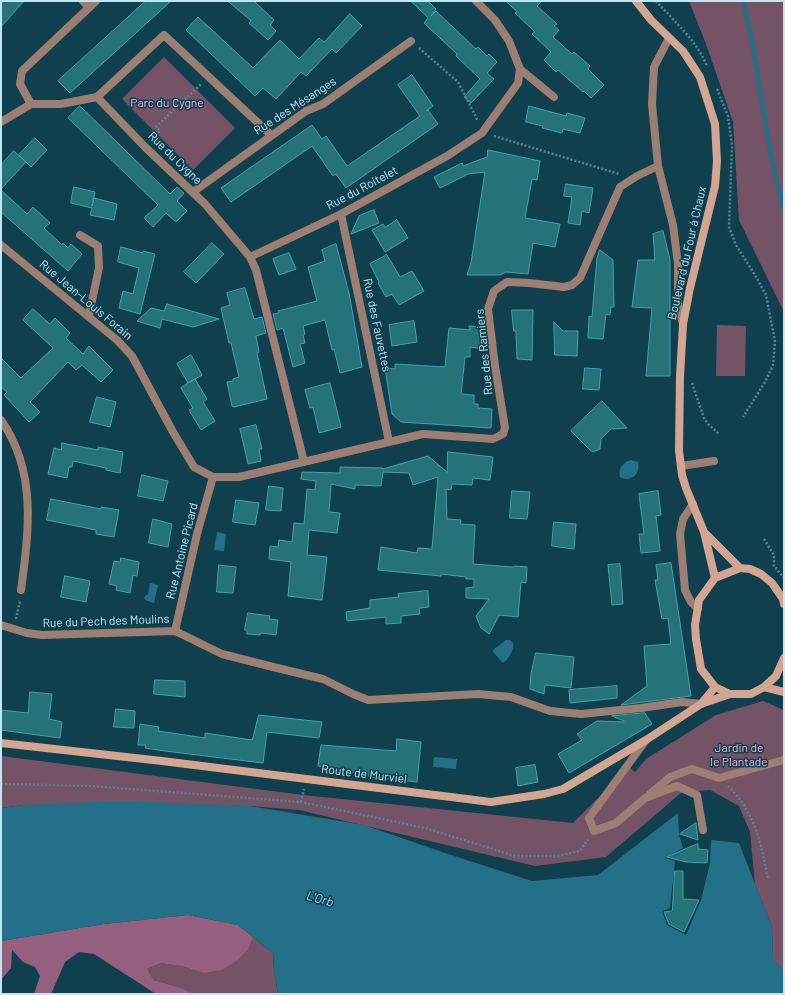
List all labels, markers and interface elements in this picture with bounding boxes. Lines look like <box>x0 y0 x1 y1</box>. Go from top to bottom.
street label: Rue des Mésanges <box>251 74 339 138</box>
park label: Parc du Cygne <box>130 96 204 110</box>
street label: Rue du Cygne <box>145 129 205 187</box>
street label: Rue du Roitelet <box>324 163 400 213</box>
street label: Boulevard du Four à Chaux <box>665 185 709 321</box>
street label: Rue Jean-Louis Forain <box>37 257 135 343</box>
street label: Rue des Fauvettes <box>360 277 394 373</box>
street label: Rue des Ramiers <box>472 308 496 396</box>
street label: Rue Antoine Picard <box>163 501 201 601</box>
street label: Rue du Pech des Moulins <box>42 612 170 630</box>
park label: Jardin de le Plantade <box>710 741 768 769</box>
street label: Route de Murviel <box>320 762 408 786</box>
water label: L'Orb <box>305 888 335 910</box>

